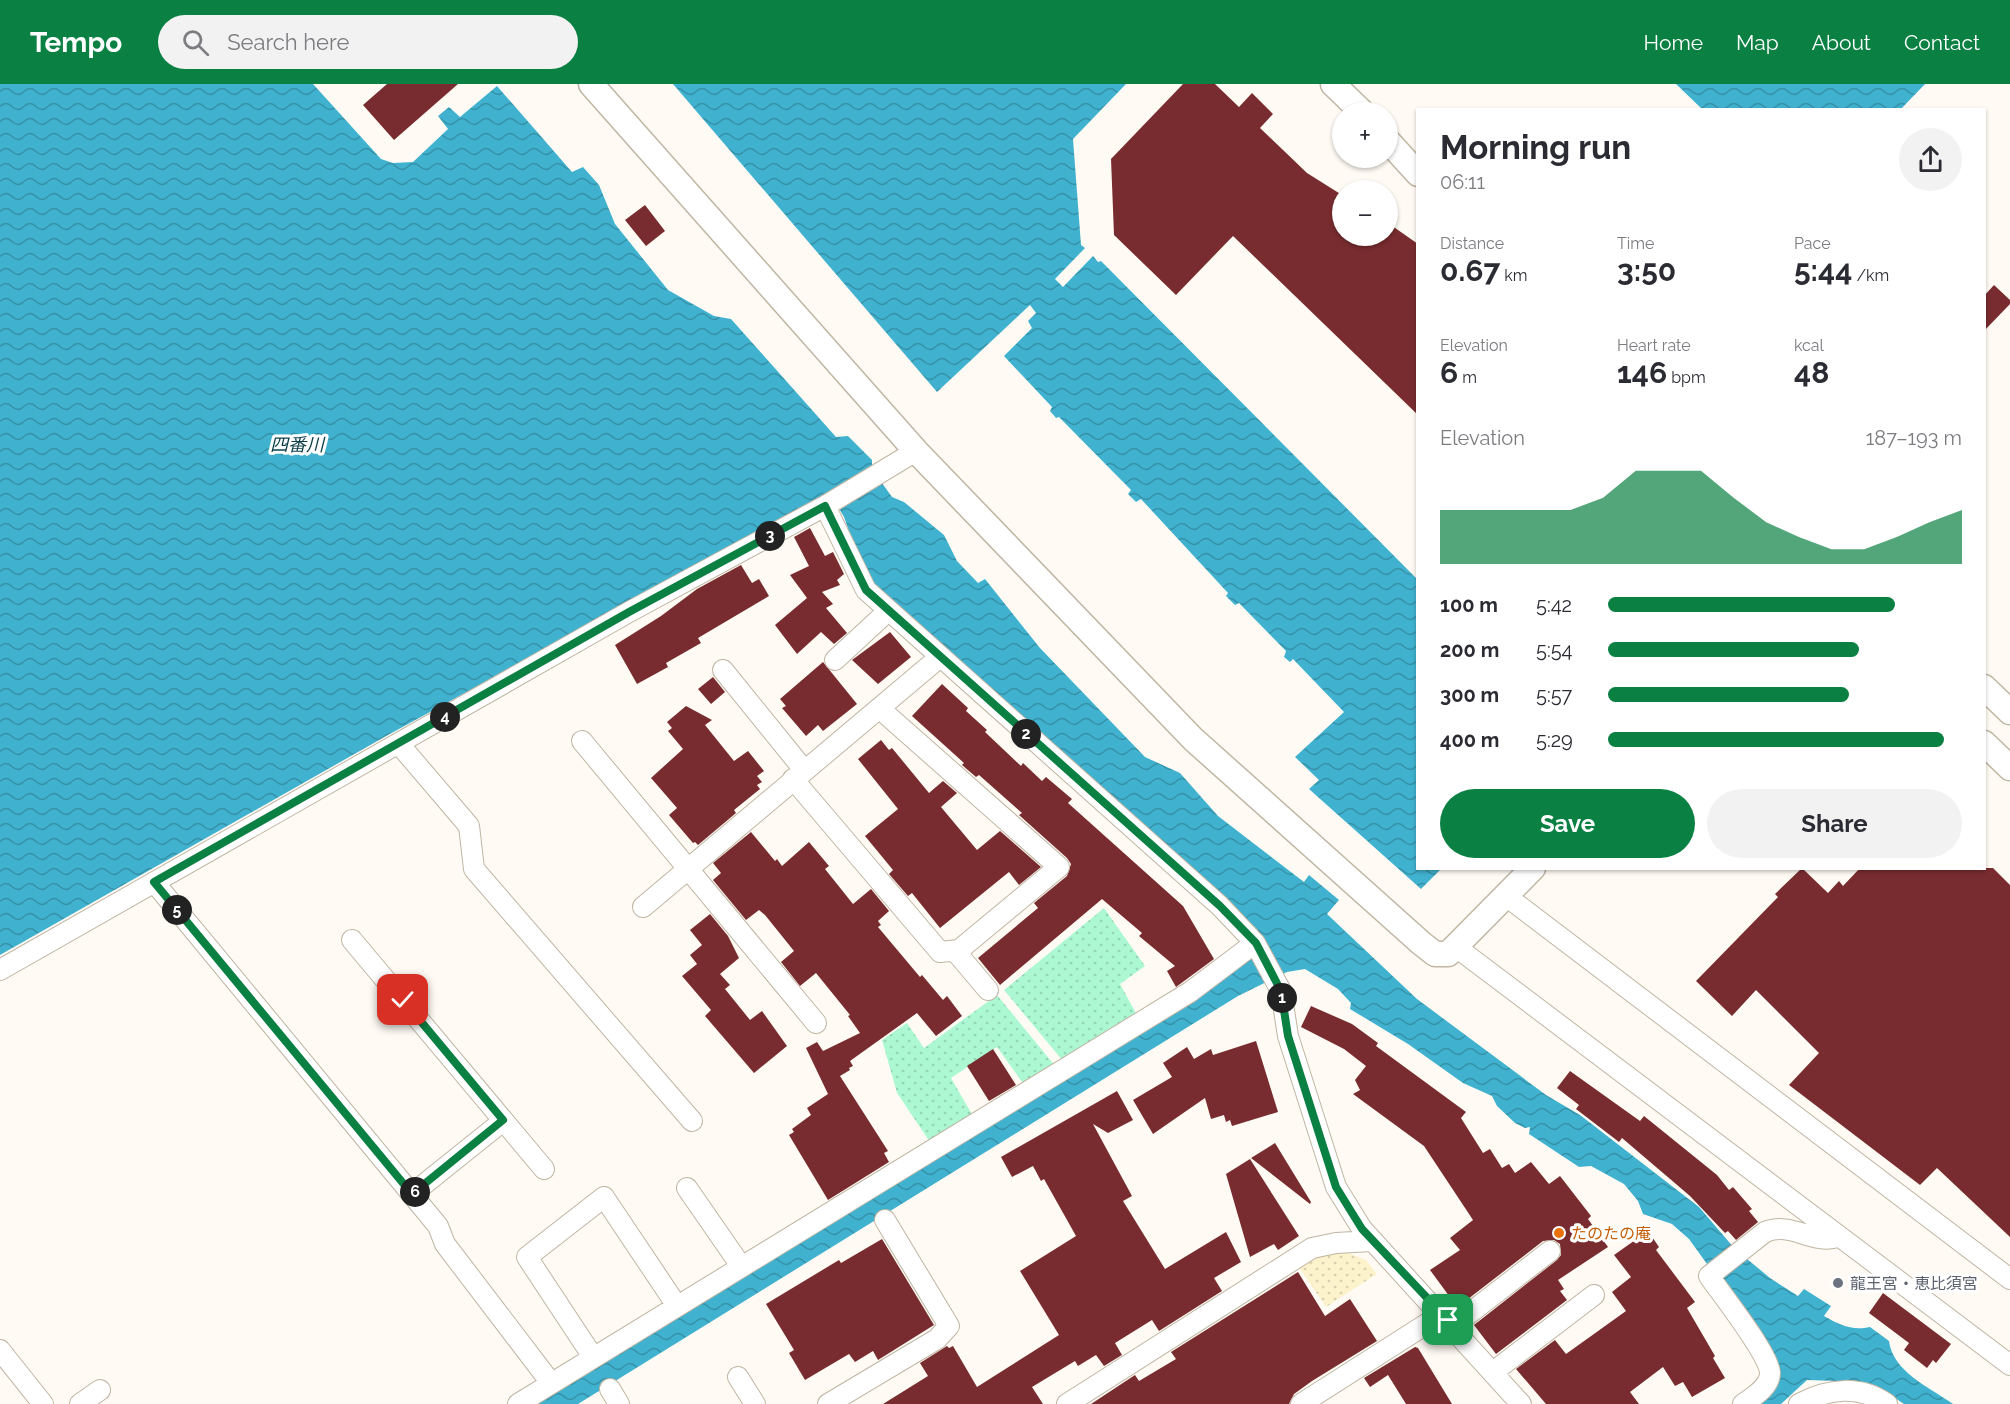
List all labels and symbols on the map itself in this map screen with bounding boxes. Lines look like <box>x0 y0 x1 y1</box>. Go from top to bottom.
water label: 四番川 <box>270 434 326 455</box>
pin: 3 <box>755 521 785 551</box>
pin: 4 <box>430 702 460 732</box>
pin: 2 <box>1011 719 1041 749</box>
pin: 5 <box>162 895 192 925</box>
pin <box>377 974 428 1025</box>
pin: 1 <box>1267 983 1297 1013</box>
pin: 6 <box>400 1177 430 1207</box>
place label: たのたの庵 <box>1571 1224 1651 1243</box>
marker: たのたの庵 <box>1552 1226 1566 1240</box>
place label: 龍王宮・恵比須宮 <box>1850 1274 1978 1293</box>
marker: 龍王宮・恵比須宮 <box>1831 1276 1845 1290</box>
pin <box>1422 1294 1473 1345</box>

